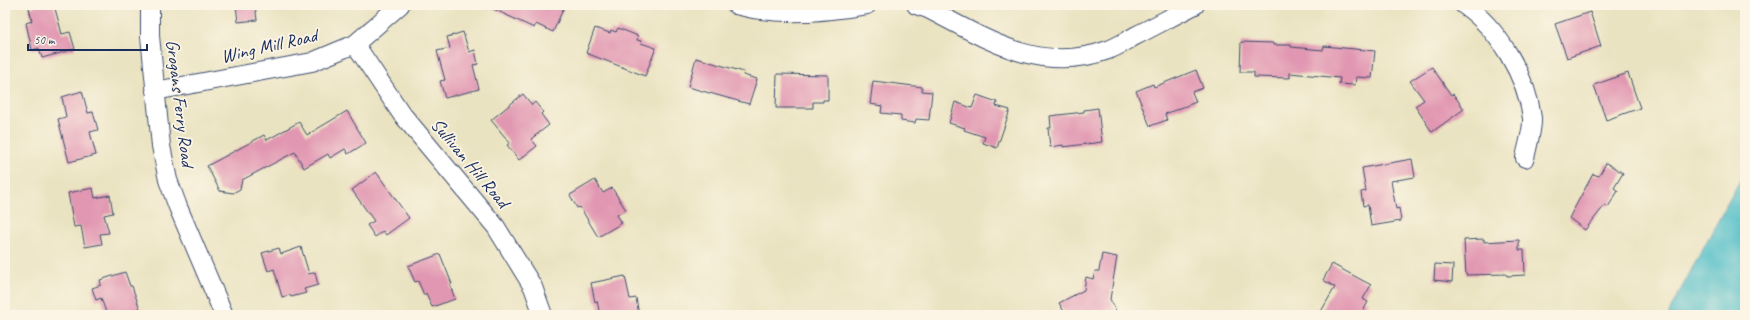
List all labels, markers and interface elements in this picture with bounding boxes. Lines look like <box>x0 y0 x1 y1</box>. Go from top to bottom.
street label: Wing Mill Road <box>219 23 323 69</box>
scale bar <box>28 26 147 52</box>
text: 50 m <box>34 32 56 48</box>
street label: Grogans Ferry Road <box>160 38 200 171</box>
street label: Sullivan Hill Road <box>425 113 517 216</box>

